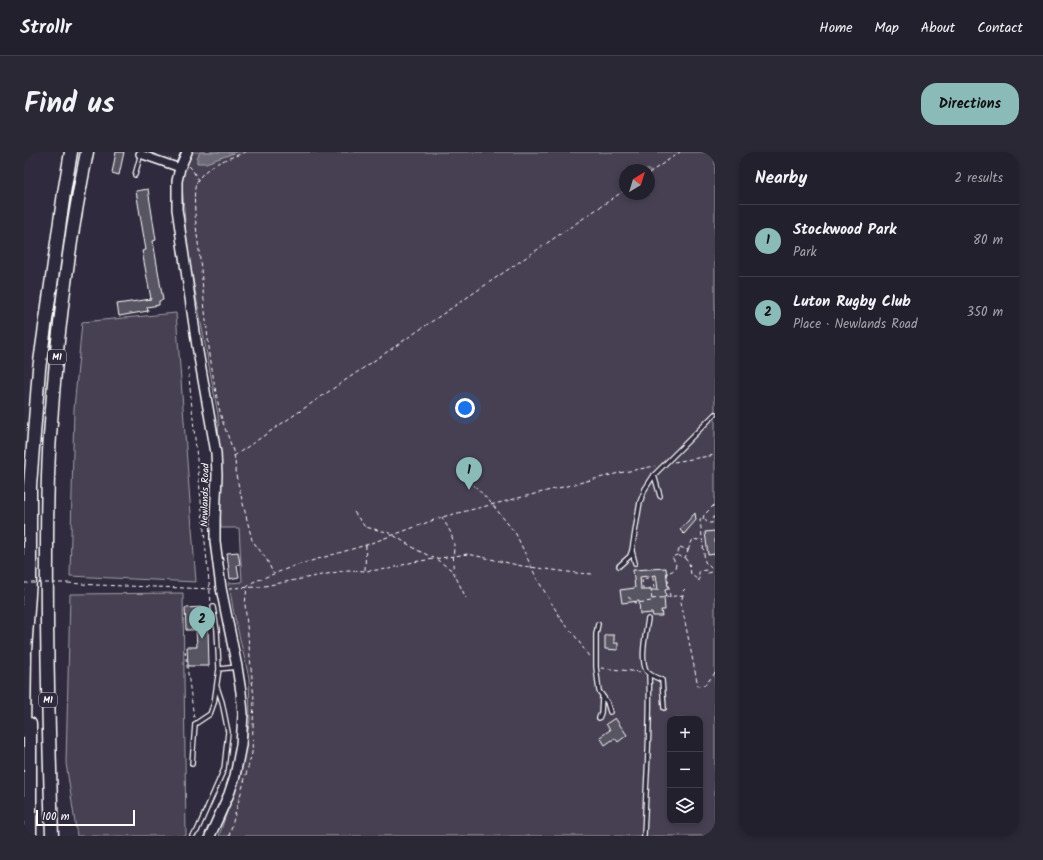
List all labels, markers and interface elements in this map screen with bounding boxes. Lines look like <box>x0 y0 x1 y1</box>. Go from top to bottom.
text: Strollr <box>20 13 72 43</box>
text: Home <box>819 17 853 39</box>
text: Map <box>875 17 899 39</box>
text: About <box>921 17 955 39</box>
text: Contact <box>977 17 1023 39</box>
text: Find us <box>24 82 115 127</box>
button: Directions <box>921 83 1019 125</box>
north arrow <box>619 164 655 200</box>
text: Nearby <box>755 165 807 192</box>
text: 2 results <box>955 168 1003 189</box>
text: Stockwood Park <box>793 218 897 242</box>
text: 1 <box>766 230 770 251</box>
text: 80 m <box>973 230 1003 251</box>
text: Park <box>793 242 817 263</box>
text: Luton Rugby Club <box>793 290 911 314</box>
text: 2 <box>764 302 772 323</box>
text: 350 m <box>967 302 1003 323</box>
text: Place · Newlands Road <box>793 314 917 335</box>
road number: M1 <box>48 350 66 364</box>
your location <box>455 398 475 418</box>
pin: 1 <box>456 457 482 490</box>
street label: Newlands Road <box>196 462 214 527</box>
pin: 2 <box>189 606 215 639</box>
road number: M1 <box>39 693 57 707</box>
map controls <box>667 716 703 824</box>
button: + <box>667 716 703 752</box>
button: − <box>667 752 703 788</box>
button: layers <box>667 788 703 824</box>
scale bar <box>36 808 135 827</box>
text: 100 m <box>42 808 70 826</box>

